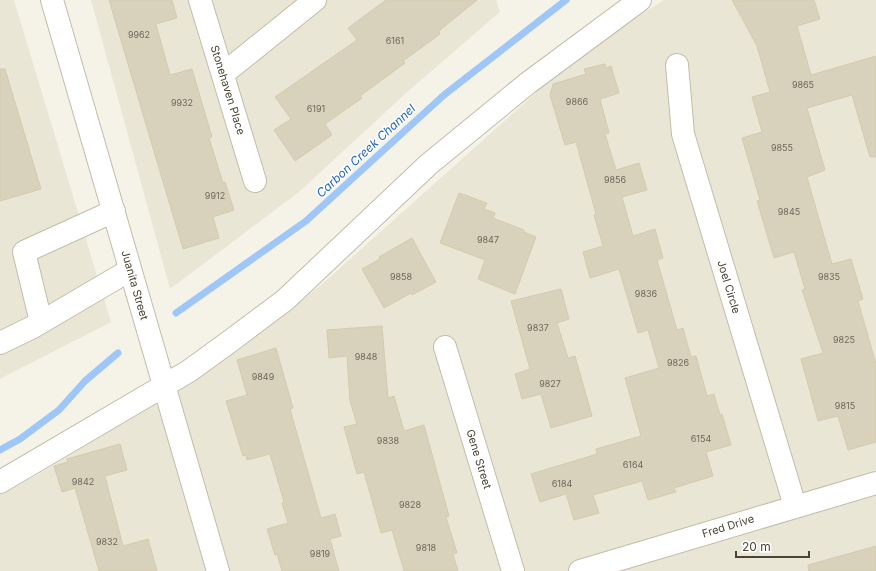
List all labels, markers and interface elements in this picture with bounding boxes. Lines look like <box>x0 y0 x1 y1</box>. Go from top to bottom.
house number: 9962 <box>128 29 150 40</box>
house number: 6161 <box>386 35 404 46</box>
street label: Stonehaven Place <box>208 43 248 137</box>
house number: 9865 <box>792 79 814 90</box>
house number: 9866 <box>566 96 589 107</box>
house number: 9932 <box>171 97 193 108</box>
water label: Carbon Creek Channel <box>313 101 418 200</box>
house number: 6191 <box>307 103 325 114</box>
house number: 9855 <box>771 142 793 153</box>
house number: 9856 <box>604 174 627 185</box>
house number: 9912 <box>205 190 225 201</box>
house number: 9845 <box>778 206 800 217</box>
house number: 9847 <box>477 234 499 245</box>
street label: Juanita Street <box>118 248 152 322</box>
street label: Joel Circle <box>714 259 744 315</box>
house number: 9858 <box>390 271 413 282</box>
house number: 9835 <box>818 271 840 282</box>
house number: 9836 <box>635 288 658 299</box>
house number: 9837 <box>527 322 549 333</box>
house number: 9825 <box>833 334 855 345</box>
house number: 9848 <box>355 351 378 362</box>
house number: 9826 <box>667 357 690 368</box>
house number: 9849 <box>252 371 275 382</box>
house number: 9827 <box>539 378 561 389</box>
house number: 9815 <box>835 400 855 411</box>
street label: Gene Street <box>463 427 495 491</box>
house number: 6154 <box>691 433 711 444</box>
house number: 9838 <box>377 435 400 446</box>
house number: 6164 <box>623 459 644 470</box>
house number: 9842 <box>72 476 94 487</box>
house number: 6184 <box>552 478 572 489</box>
house number: 9828 <box>399 499 422 510</box>
street label: Fred Drive <box>700 511 756 541</box>
scale bar <box>736 533 809 559</box>
house number: 9832 <box>96 536 118 547</box>
text: 20 m <box>742 539 771 554</box>
house number: 9818 <box>416 542 437 553</box>
house number: 9819 <box>310 548 331 559</box>

